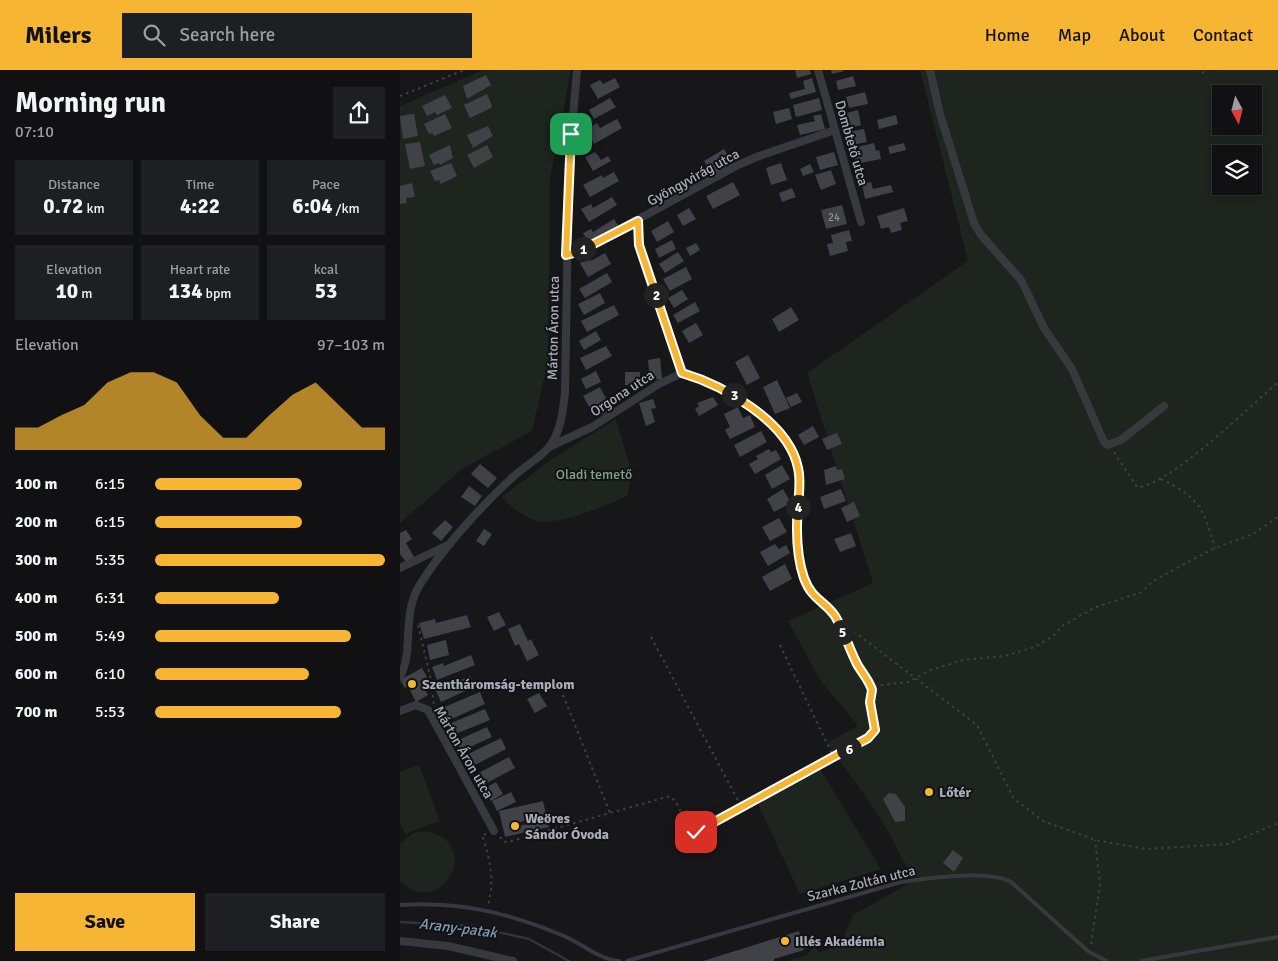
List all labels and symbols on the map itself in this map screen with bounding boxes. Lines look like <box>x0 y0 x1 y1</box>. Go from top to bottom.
north arrow <box>1212 85 1262 135</box>
street label: Dombtető utca <box>831 99 872 188</box>
pin <box>550 113 592 155</box>
street label: Gyöngyvirág utca <box>644 145 742 210</box>
house number: 24 <box>828 211 840 224</box>
pin: 1 <box>570 236 596 262</box>
street label: Márton Áron utca <box>544 276 563 380</box>
pin: 2 <box>644 282 668 308</box>
street label: Orgona utca <box>587 366 657 420</box>
pin: 3 <box>722 382 746 408</box>
park label: Oladi temető <box>556 466 632 483</box>
pin: 4 <box>786 494 810 520</box>
pin: 5 <box>830 620 854 644</box>
place label: Szentháromság-templom <box>422 676 574 693</box>
marker: Szentháromság-templom <box>406 678 418 690</box>
street label: Márton Áron utca <box>430 703 497 802</box>
pin: 6 <box>836 736 862 762</box>
place label: Lőtér <box>939 784 972 801</box>
marker: Lőtér <box>923 786 935 798</box>
place label: Weöres Sándor Óvoda <box>525 810 609 843</box>
pin <box>675 811 717 853</box>
marker: Weöres Sándor Óvoda <box>509 820 521 832</box>
street label: Szarka Zoltán utca <box>805 862 917 905</box>
water label: Arany-patak <box>418 914 499 942</box>
place label: Illés Akadémia <box>795 933 885 950</box>
marker: Illés Akadémia <box>779 935 791 947</box>

